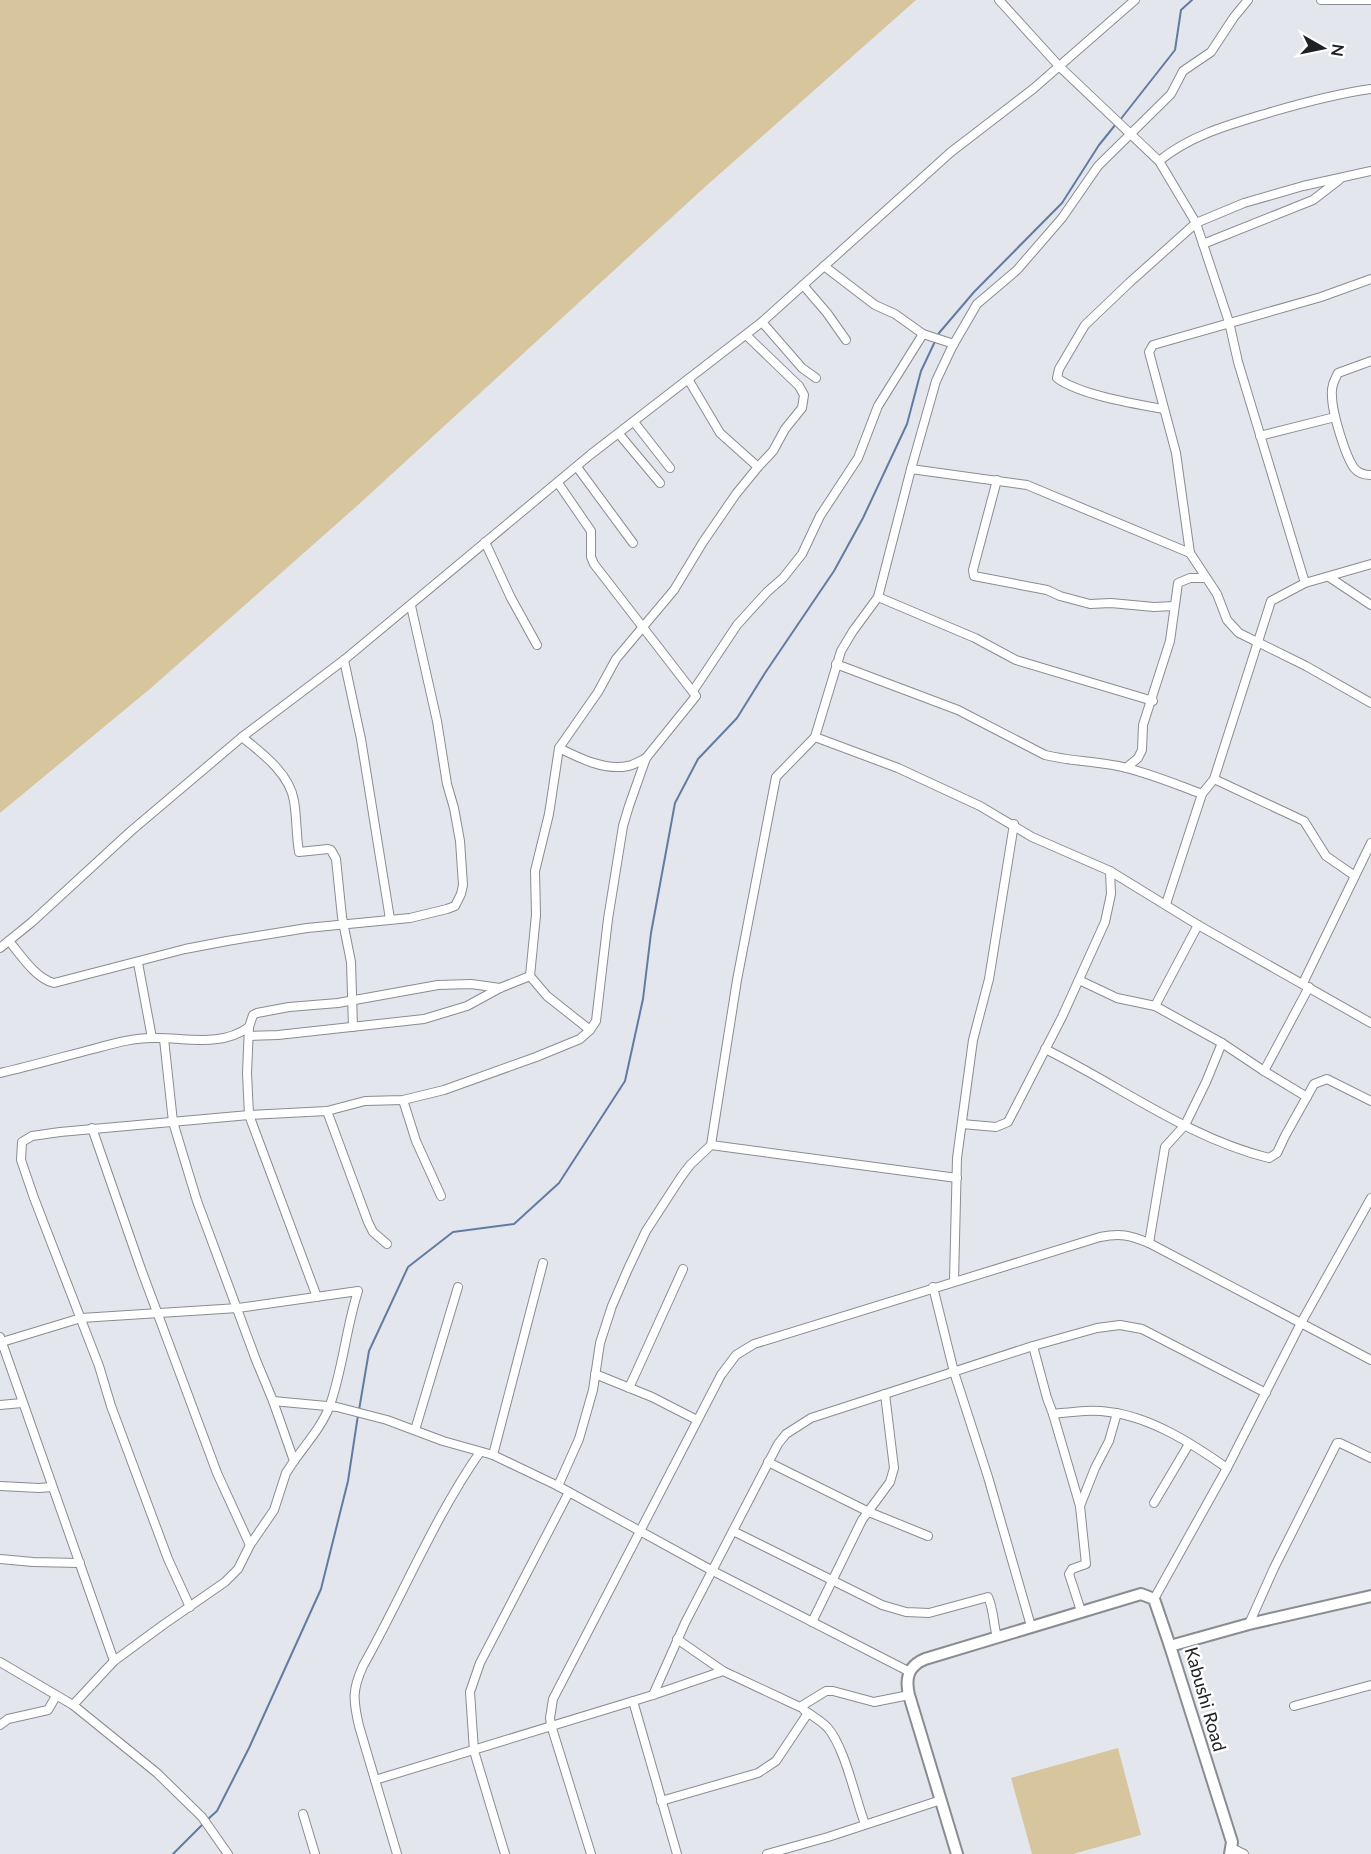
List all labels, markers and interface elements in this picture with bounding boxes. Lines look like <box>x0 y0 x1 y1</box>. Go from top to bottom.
north arrow <box>1293 18 1353 78</box>
text: N <box>1328 43 1349 58</box>
street label: Kabushi Road <box>1181 1644 1231 1754</box>

